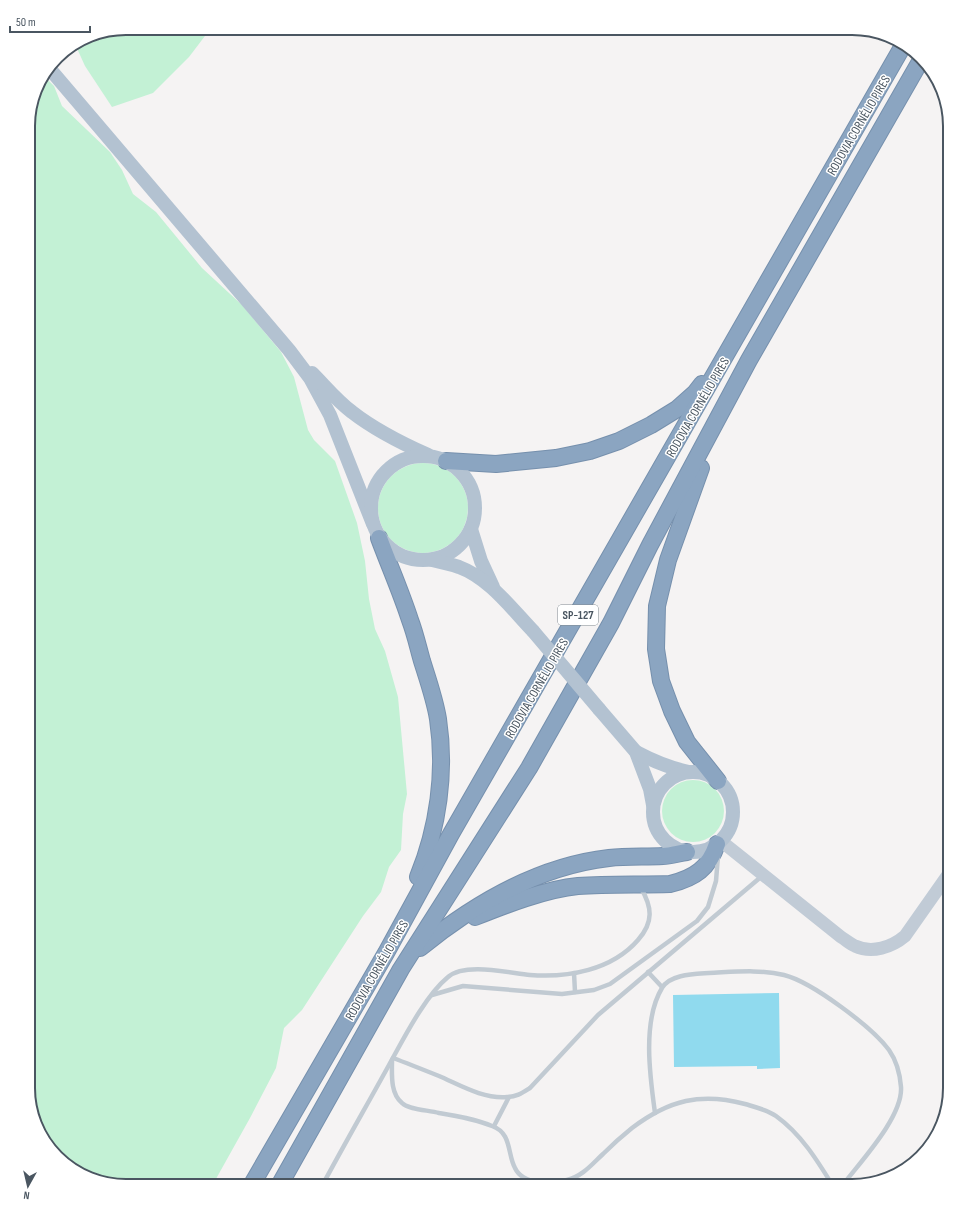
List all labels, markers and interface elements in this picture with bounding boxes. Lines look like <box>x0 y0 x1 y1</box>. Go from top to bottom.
scale bar <box>10 8 90 34</box>
text: 50 m <box>16 15 36 30</box>
street label: RODOVIA CORNÉLIO PIRES <box>824 72 894 178</box>
street label: RODOVIA CORNÉLIO PIRES <box>663 354 733 460</box>
road number: SP-127 <box>558 605 598 625</box>
street label: RODOVIA CORNÉLIO PIRES <box>502 635 572 741</box>
street label: RODOVIA CORNÉLIO PIRES <box>342 917 412 1023</box>
north arrow <box>8 1166 48 1206</box>
text: N <box>23 1189 30 1202</box>

